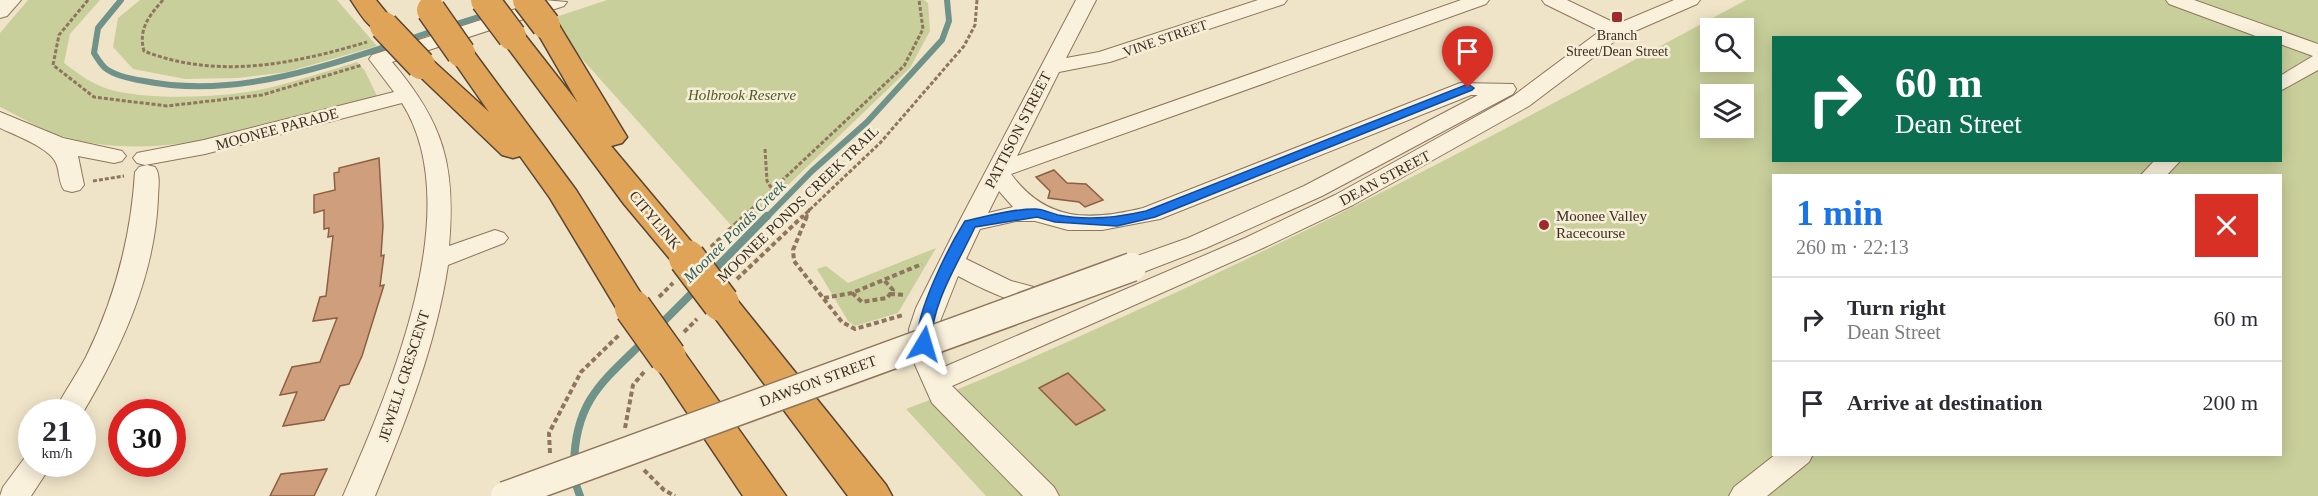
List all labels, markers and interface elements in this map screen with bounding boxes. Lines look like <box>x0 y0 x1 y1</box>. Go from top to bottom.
marker: Branch Street/Dean Street <box>1610 10 1624 24</box>
street label: VINE STREET <box>1121 17 1210 60</box>
map controls <box>1700 18 1754 138</box>
button: search <box>1700 18 1754 72</box>
pin <box>1442 26 1493 88</box>
place label: Branch Street/Dean Street <box>1566 28 1668 59</box>
icon: arrive <box>1451 35 1484 68</box>
icon: right <box>1796 60 1874 138</box>
text: 60 m <box>1895 60 1983 106</box>
street label: PATTISON STREET <box>982 69 1054 191</box>
button: layers <box>1700 84 1754 138</box>
park label: Holbrook Reserve <box>687 87 796 103</box>
street label: MOONEE PARADE <box>214 105 340 153</box>
text: Dean Street <box>1895 109 2022 139</box>
street label: MOONEE PONDS CREEK TRAIL <box>714 123 882 285</box>
street label: DEAN STREET <box>1337 147 1433 209</box>
water label: Moonee Ponds Creek <box>679 176 789 287</box>
street label: CITYLINK <box>626 188 684 252</box>
text: 1 min <box>1796 193 1883 233</box>
button: close <box>2195 194 2258 257</box>
place label: Moonee Valley Racecourse <box>1556 208 1647 241</box>
marker: Moonee Valley Racecourse <box>1537 218 1551 232</box>
text: 260 m · 22:13 <box>1796 236 1909 258</box>
text: Turn right <box>1847 295 1946 320</box>
icon: right <box>1796 303 1829 336</box>
text: 60 m <box>2213 306 2258 331</box>
street label: JEWELL CRESCENT <box>375 309 433 443</box>
position arrow <box>892 312 956 376</box>
text: Dean Street <box>1847 321 1941 343</box>
street label: DAWSON STREET <box>757 352 879 410</box>
icon: arrive <box>1796 387 1829 420</box>
text: Arrive at destination <box>1847 390 2043 415</box>
text: 200 m <box>2202 390 2258 415</box>
speed limit sign: 30 <box>108 399 186 477</box>
text: 21 <box>42 414 72 447</box>
text: km/h <box>42 445 72 461</box>

